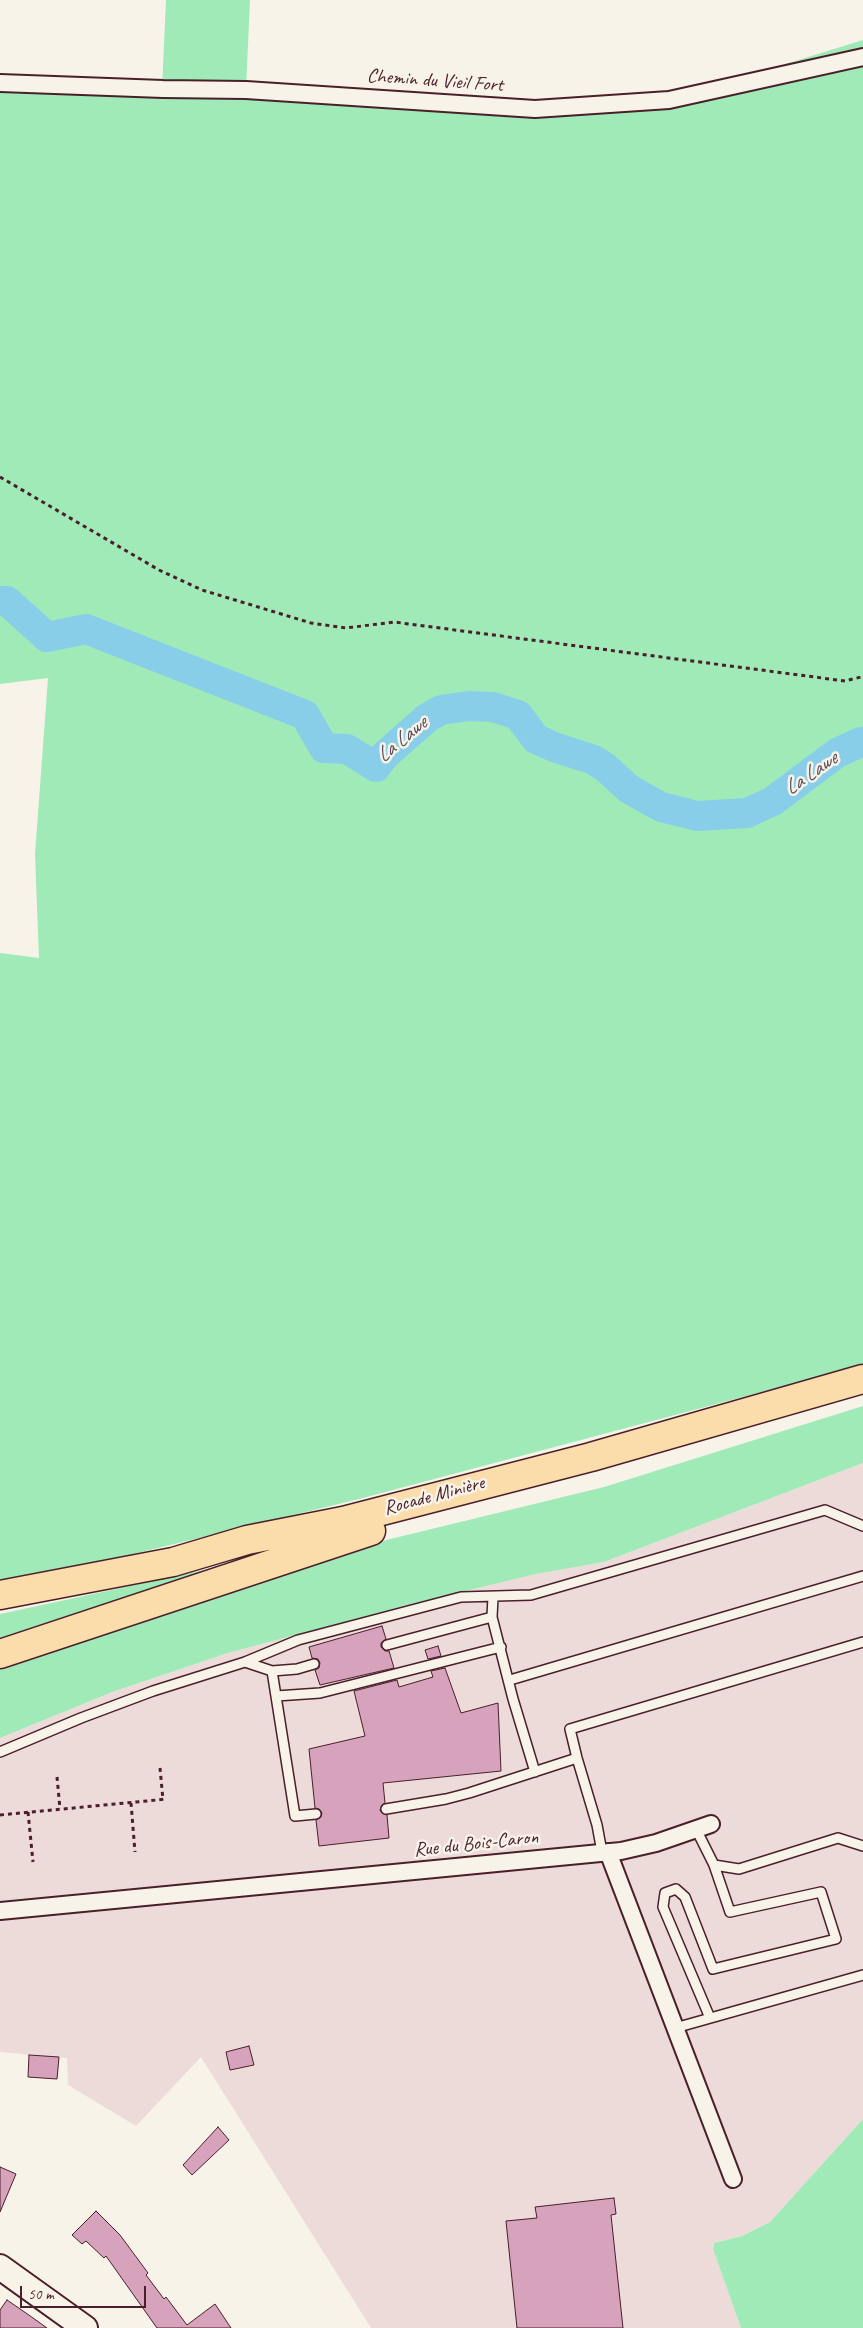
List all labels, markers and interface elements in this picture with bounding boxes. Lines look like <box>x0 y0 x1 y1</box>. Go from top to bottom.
street label: Chemin du Vieil Fort <box>366 64 504 98</box>
water label: La Lawe <box>371 711 433 769</box>
water label: La Lawe <box>780 747 842 801</box>
street label: Rocade Minière <box>381 1471 487 1521</box>
street label: Rue du Bois-Caron <box>413 1826 539 1862</box>
scale bar <box>22 2276 149 2308</box>
text: 50 m <box>28 2285 54 2304</box>

